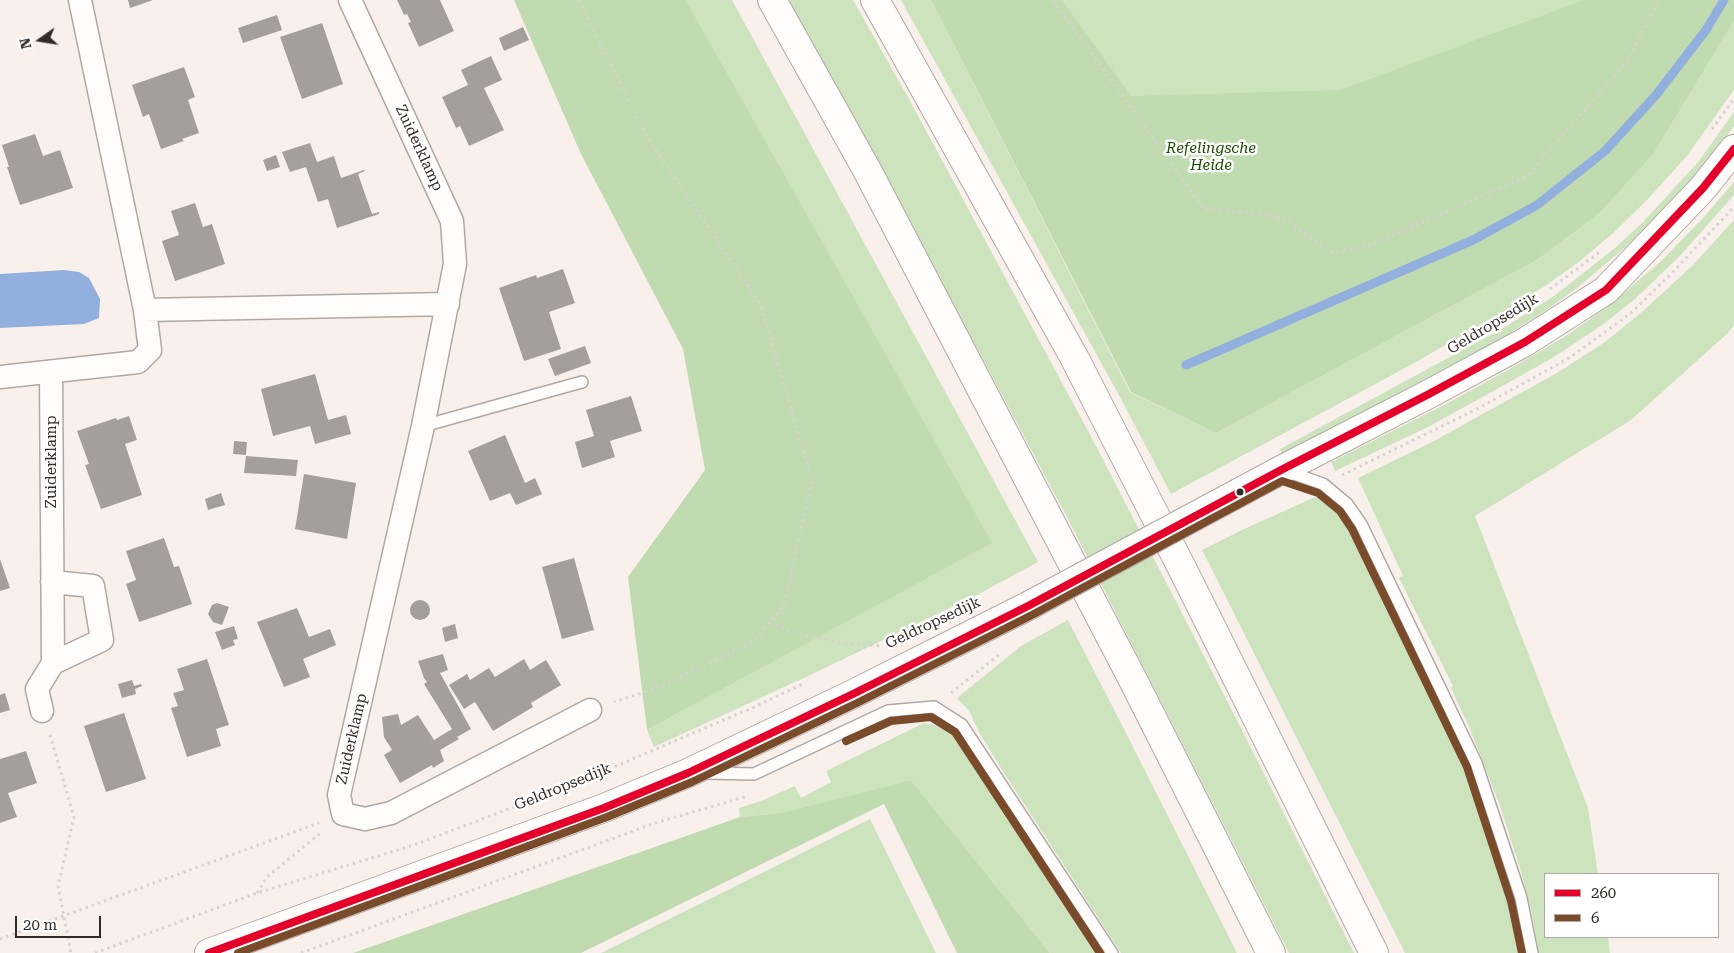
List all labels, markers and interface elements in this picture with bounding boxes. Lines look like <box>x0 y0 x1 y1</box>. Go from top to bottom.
north arrow <box>15 15 65 65</box>
text: N <box>16 36 34 50</box>
street label: Zuiderklamp <box>391 102 447 194</box>
park label: Refelingsche Heide <box>1166 140 1256 175</box>
street label: Geldropsedijk <box>1444 290 1542 358</box>
street label: Zuiderklamp <box>43 416 61 508</box>
unlabelled marker <box>1235 487 1245 497</box>
street label: Geldropsedijk <box>882 593 984 653</box>
street label: Zuiderklamp <box>333 692 371 786</box>
street label: Geldropsedijk <box>512 759 614 815</box>
legend <box>1544 873 1719 938</box>
text: 260 <box>1591 884 1616 902</box>
scale bar <box>18 906 104 938</box>
text: 6 <box>1591 909 1599 927</box>
text: 20 m <box>23 916 57 934</box>

